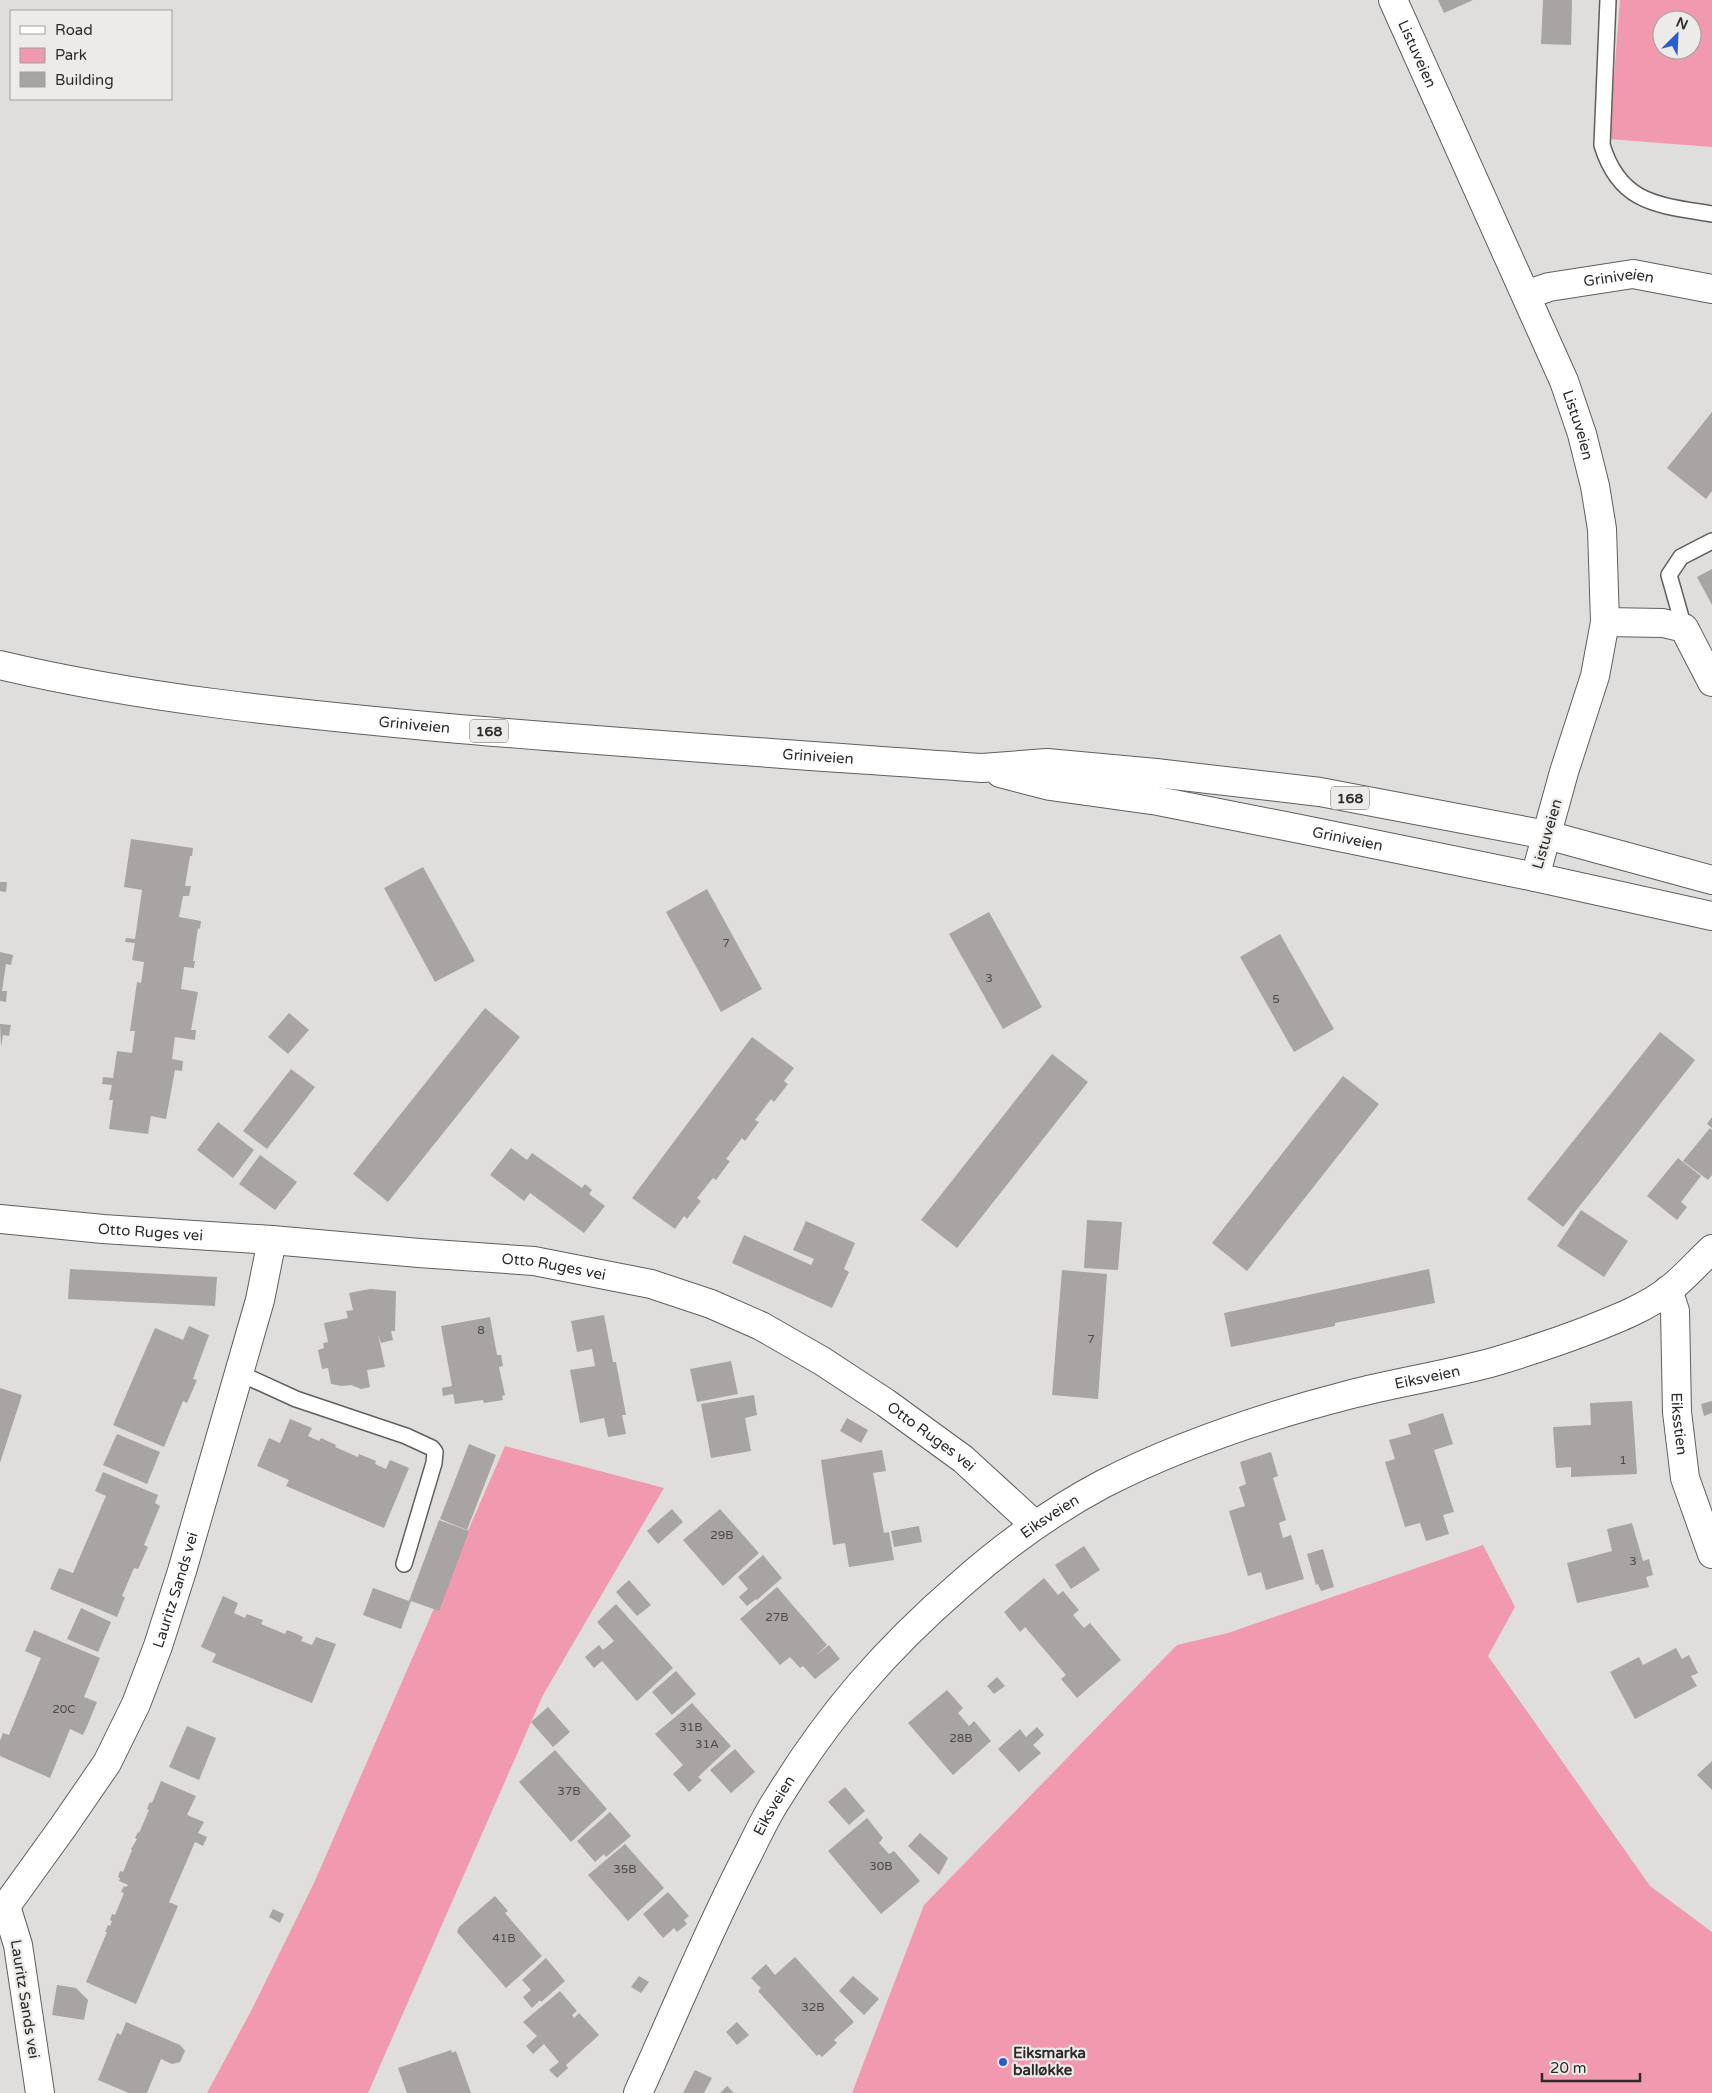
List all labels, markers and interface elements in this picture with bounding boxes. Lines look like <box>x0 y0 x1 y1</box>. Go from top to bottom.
legend <box>10 10 172 100</box>
north arrow <box>1652 10 1702 60</box>
text: N <box>1673 14 1691 34</box>
street label: Listuveien <box>1394 17 1440 90</box>
text: Road <box>55 21 93 39</box>
text: Park <box>55 46 87 64</box>
text: Building <box>55 71 114 89</box>
street label: Griniveien <box>1582 265 1656 291</box>
street label: Listuveien <box>1559 388 1597 462</box>
street label: Griniveien <box>378 712 451 737</box>
road number: 168 <box>470 719 508 742</box>
street label: Griniveien <box>782 745 854 768</box>
road number: 168 <box>1331 786 1369 810</box>
street label: Listuveien <box>1528 797 1566 871</box>
street label: Griniveien <box>1311 823 1384 855</box>
house number: 7 <box>722 936 730 950</box>
house number: 3 <box>985 971 993 985</box>
house number: 5 <box>1272 992 1280 1006</box>
street label: Otto Ruges vei <box>97 1220 204 1244</box>
street label: Otto Ruges vei <box>501 1250 607 1284</box>
house number: 8 <box>477 1323 485 1337</box>
house number: 7 <box>1087 1332 1095 1346</box>
street label: Eiksveien <box>1393 1362 1462 1393</box>
street label: Eiksstien <box>1668 1392 1691 1456</box>
street label: Otto Ruges vei <box>884 1398 979 1475</box>
house number: 1 <box>1619 1453 1627 1467</box>
street label: Eiksveien <box>1017 1491 1082 1542</box>
house number: 29B <box>710 1528 734 1542</box>
street label: Lauritz Sands vei <box>149 1530 202 1650</box>
house number: 3 <box>1629 1554 1637 1568</box>
house number: 27B <box>765 1610 789 1624</box>
house number: 20C <box>52 1702 76 1716</box>
house number: 31B <box>679 1720 703 1734</box>
house number: 28B <box>949 1731 973 1745</box>
house number: 31A <box>695 1737 719 1751</box>
street label: Eiksveien <box>750 1772 799 1839</box>
house number: 37B <box>557 1784 581 1798</box>
house number: 30B <box>869 1859 893 1873</box>
house number: 35B <box>613 1862 637 1876</box>
house number: 41B <box>492 1931 516 1945</box>
street label: Lauritz Sands vei <box>7 1938 43 2060</box>
house number: 32B <box>801 2000 825 2014</box>
place label: Eiksmarka balløkke <box>1013 2044 1086 2079</box>
scale bar <box>1542 2050 1640 2082</box>
marker: Eiksmarka balløkke <box>997 2056 1009 2068</box>
text: 20 m <box>1550 2059 1587 2077</box>

